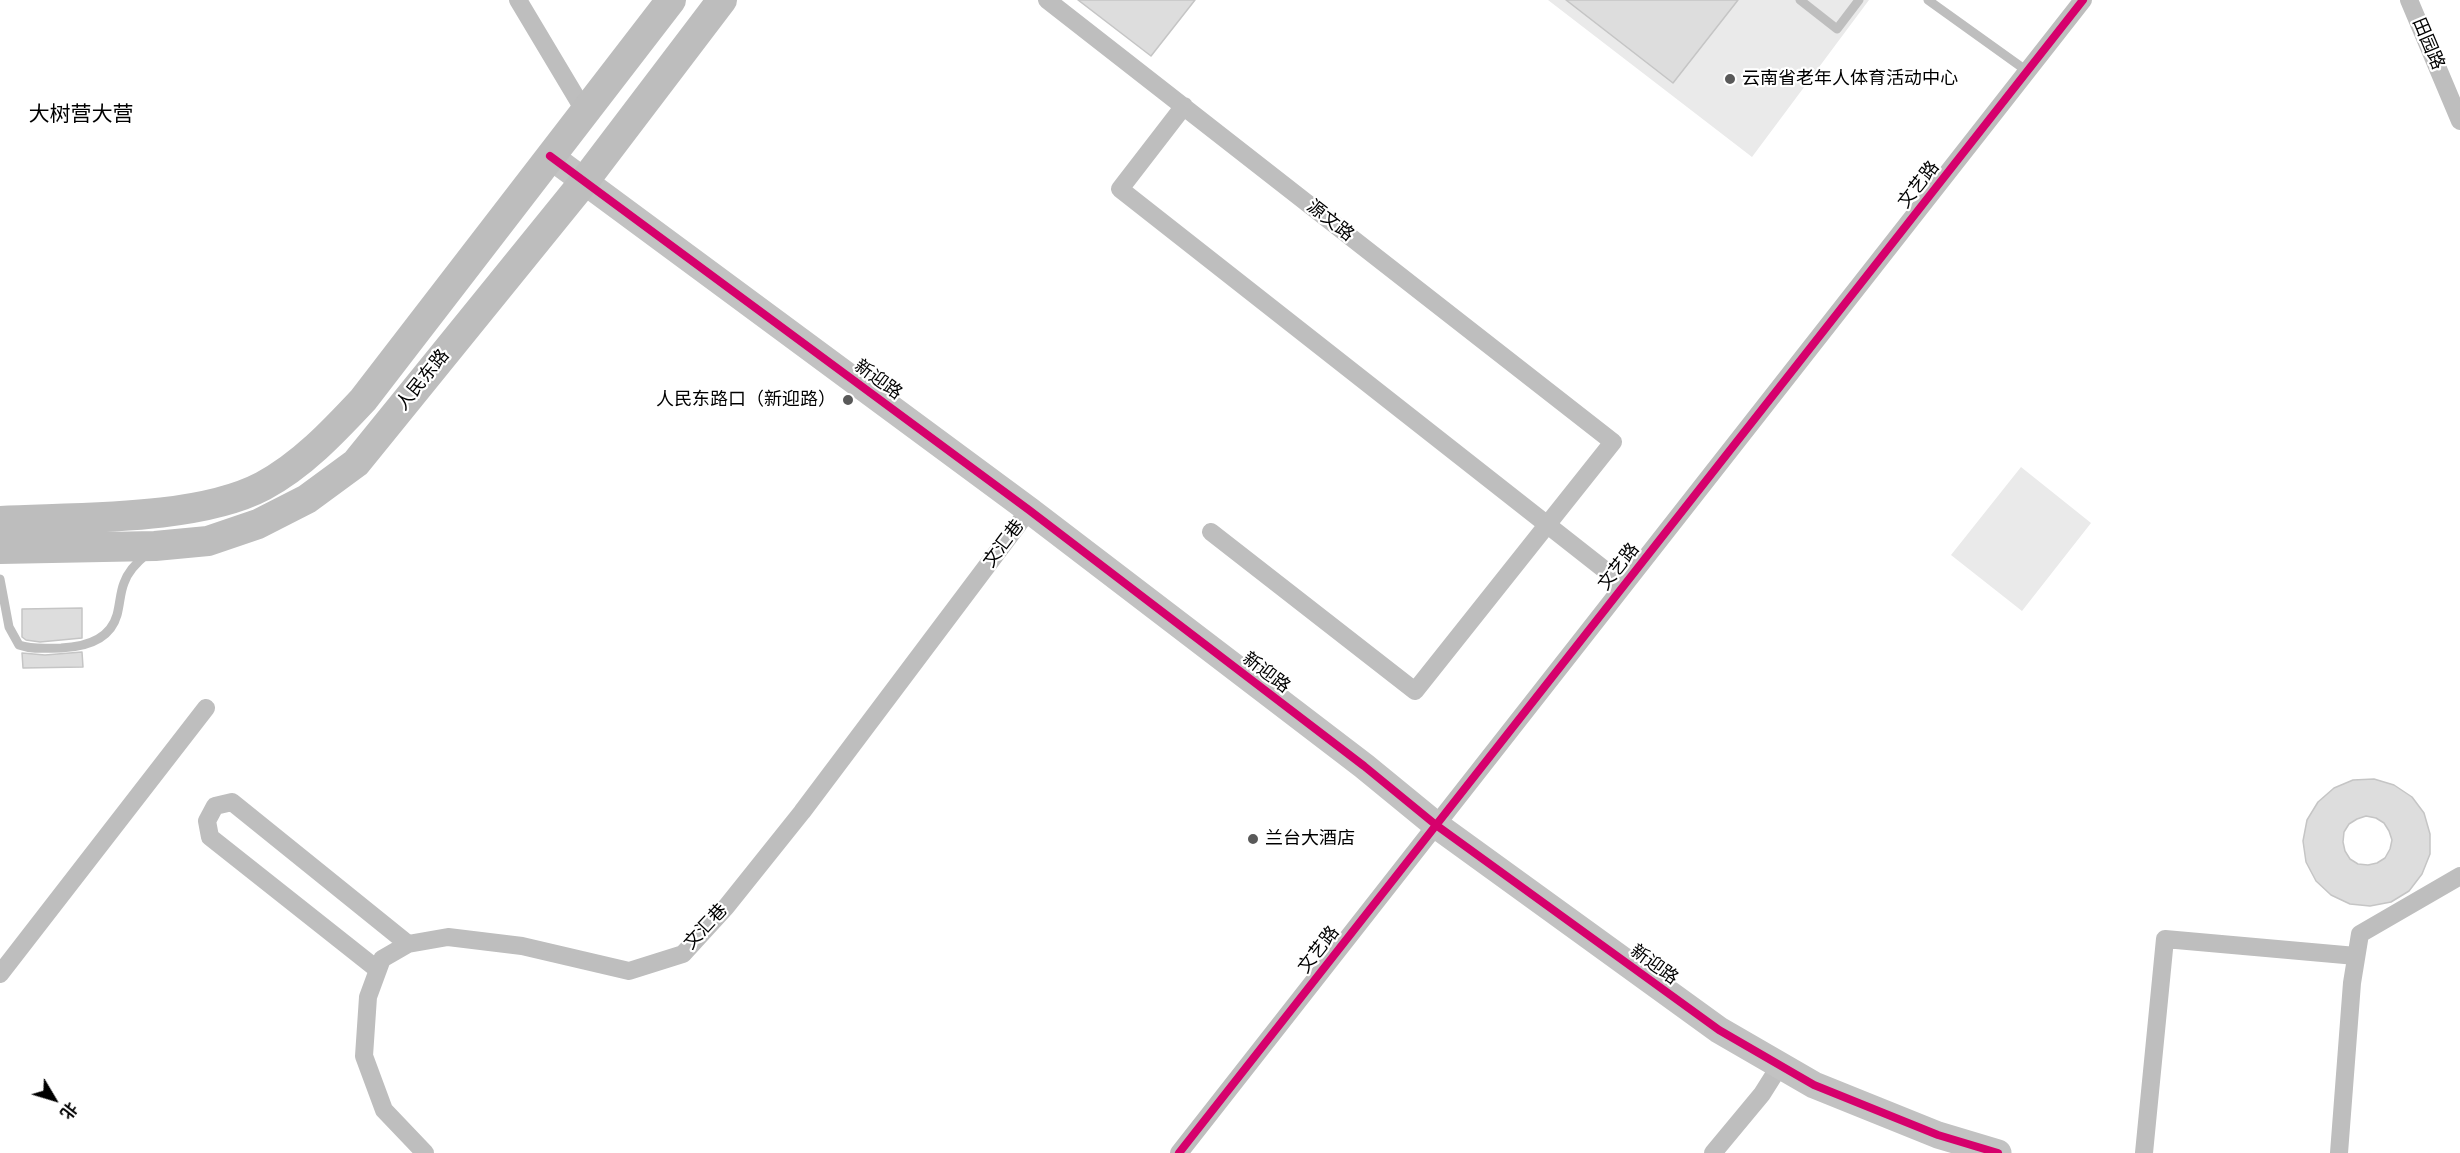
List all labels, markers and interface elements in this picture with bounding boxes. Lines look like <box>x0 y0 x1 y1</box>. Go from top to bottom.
street label: 田园路 <box>2408 15 2448 73</box>
place label: 云南省老年人体育活动中心 <box>1742 68 1958 90</box>
marker: 云南省老年人体育活动中心 <box>1723 72 1737 86</box>
district label: 大树营大营 <box>29 102 133 128</box>
street label: 文艺路 <box>1894 157 1944 213</box>
street label: 源文路 <box>1302 196 1358 246</box>
street label: 人民东路 <box>392 345 454 415</box>
street label: 新迎路 <box>850 355 906 405</box>
place label: 人民东路口（新迎路） <box>656 389 836 411</box>
marker: 人民东路口（新迎路） <box>841 393 855 407</box>
street label: 文汇巷 <box>979 516 1029 572</box>
street label: 文艺路 <box>1594 539 1644 595</box>
street label: 新迎路 <box>1238 648 1294 698</box>
place label: 兰台大酒店 <box>1265 828 1355 850</box>
marker: 兰台大酒店 <box>1246 832 1260 846</box>
street label: 文汇巷 <box>680 900 732 954</box>
street label: 文艺路 <box>1294 922 1344 978</box>
street label: 新迎路 <box>1626 940 1682 990</box>
north arrow <box>24 1069 84 1129</box>
text: 北 <box>56 1098 81 1123</box>

